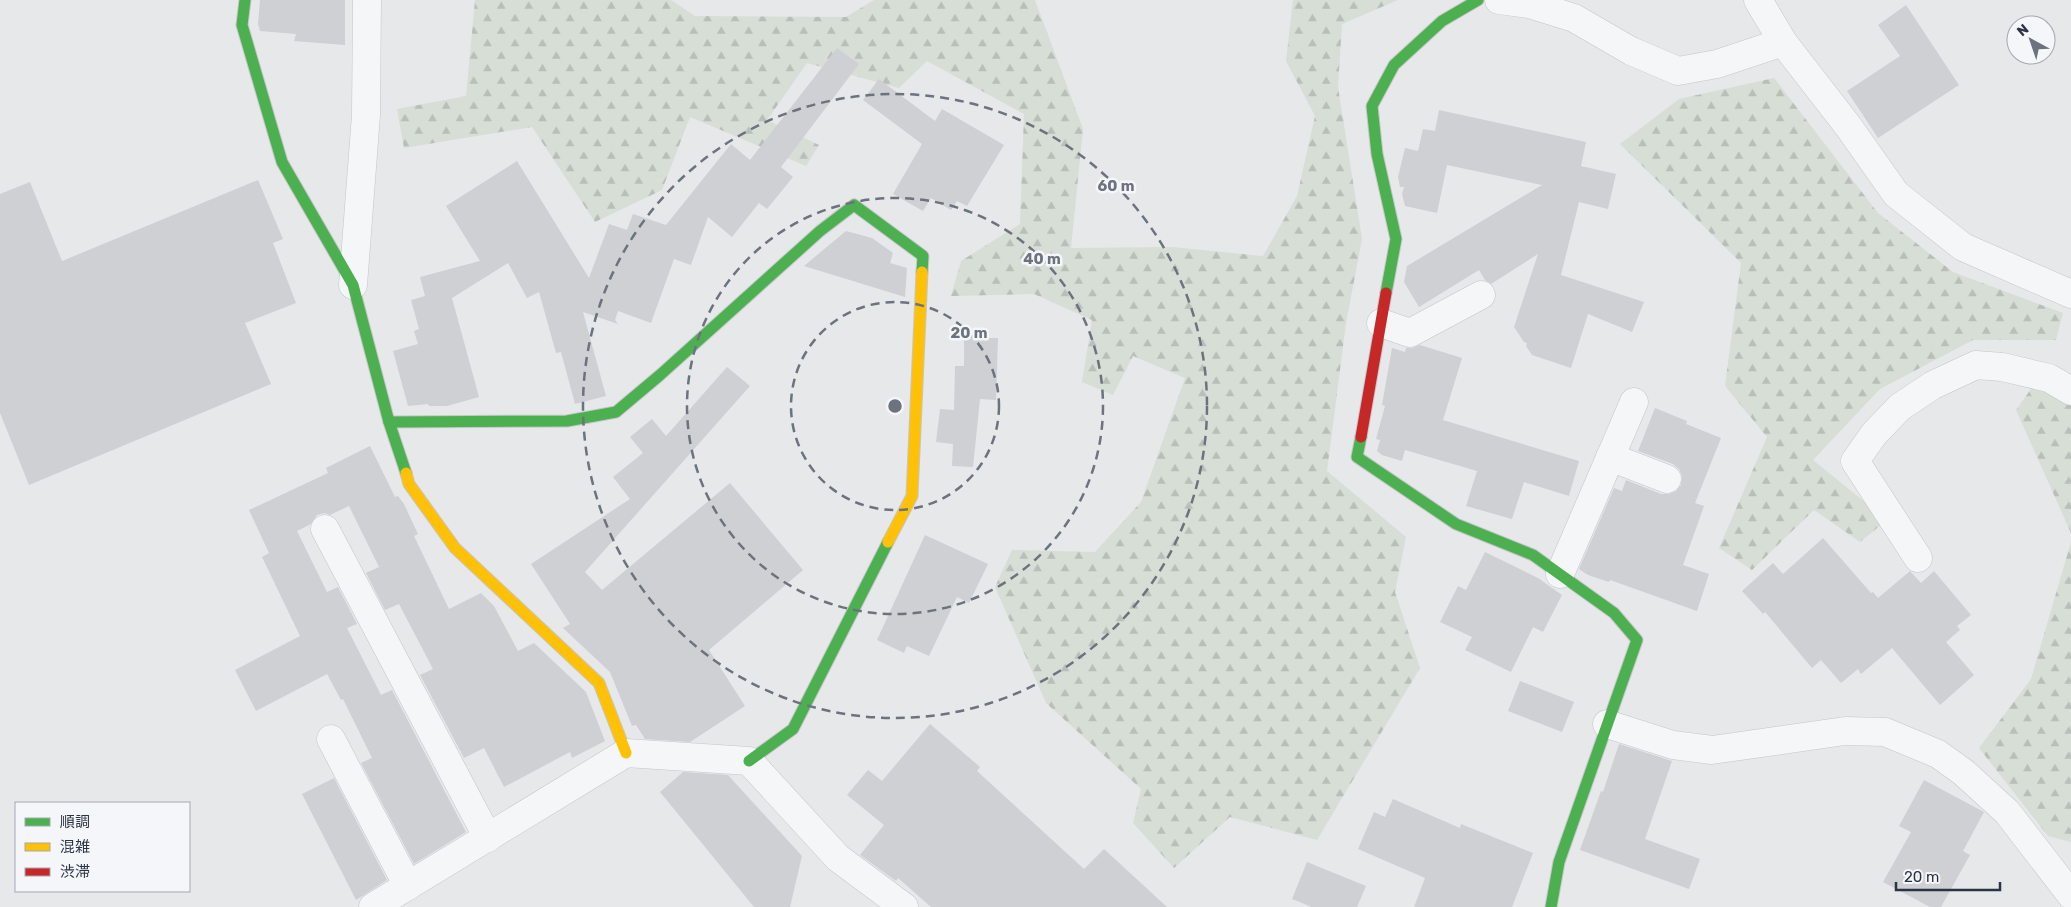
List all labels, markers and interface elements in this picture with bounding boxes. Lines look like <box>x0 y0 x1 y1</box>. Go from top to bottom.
north arrow <box>2006 15 2056 65</box>
text: N <box>2014 21 2032 40</box>
text: 60 m <box>1098 177 1134 195</box>
text: 40 m <box>1023 250 1061 268</box>
text: 20 m <box>951 324 987 342</box>
centre of rings <box>886 397 904 415</box>
legend <box>15 802 190 892</box>
text: 順調 <box>60 813 90 831</box>
text: 混雑 <box>60 838 90 856</box>
scale bar <box>1896 860 2000 892</box>
text: 渋滞 <box>60 863 90 881</box>
text: 20 m <box>1904 868 1939 886</box>

